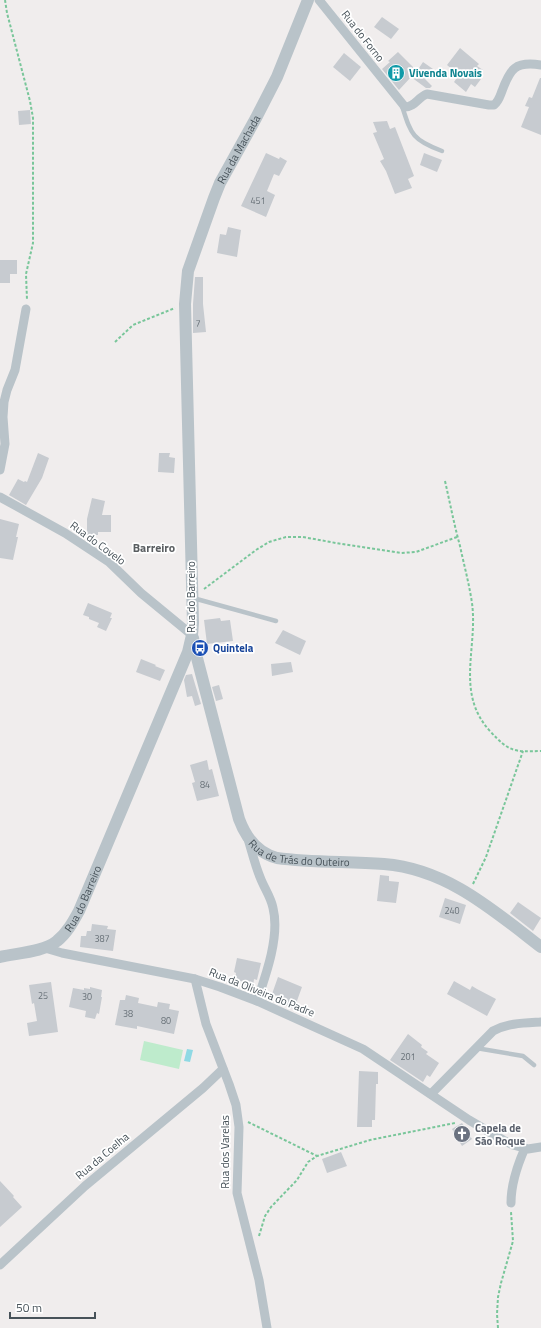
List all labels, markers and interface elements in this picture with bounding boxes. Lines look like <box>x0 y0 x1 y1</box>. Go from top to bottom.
street label: Rua do Forno <box>338 7 388 65</box>
building icon: Vivenda Novais <box>386 63 406 83</box>
place label: Vivenda Novais <box>409 65 482 81</box>
street label: Rua da Machada <box>213 112 264 187</box>
house number: 451 <box>250 194 266 207</box>
house number: 7 <box>195 317 201 330</box>
street label: Rua do Covelo <box>67 517 129 569</box>
district label: Barreiro <box>133 538 175 557</box>
street label: Rua do Barreiro <box>183 561 199 633</box>
bus stop icon: Quintela <box>190 638 210 658</box>
place label: Quintela <box>213 640 254 656</box>
house number: 84 <box>200 778 210 791</box>
street label: Rua de Trás do Outeiro <box>245 836 350 870</box>
street label: Rua do Barreiro <box>60 863 105 935</box>
house number: 240 <box>444 904 460 917</box>
house number: 387 <box>94 932 110 945</box>
street label: Rua da Oliveira do Padre <box>207 964 318 1021</box>
house number: 25 <box>38 989 48 1002</box>
house number: 30 <box>82 990 92 1003</box>
house number: 38 <box>123 1007 133 1020</box>
house number: 80 <box>161 1014 171 1027</box>
house number: 201 <box>400 1050 416 1063</box>
street label: Rua dos Varelas <box>217 1115 233 1189</box>
place label: Capela de São Roque <box>475 1120 526 1149</box>
church icon: Capela de São Roque <box>452 1124 472 1144</box>
street label: Rua da Coelha <box>72 1129 133 1183</box>
scale bar <box>10 1294 95 1320</box>
text: 50 m <box>16 1298 42 1317</box>

